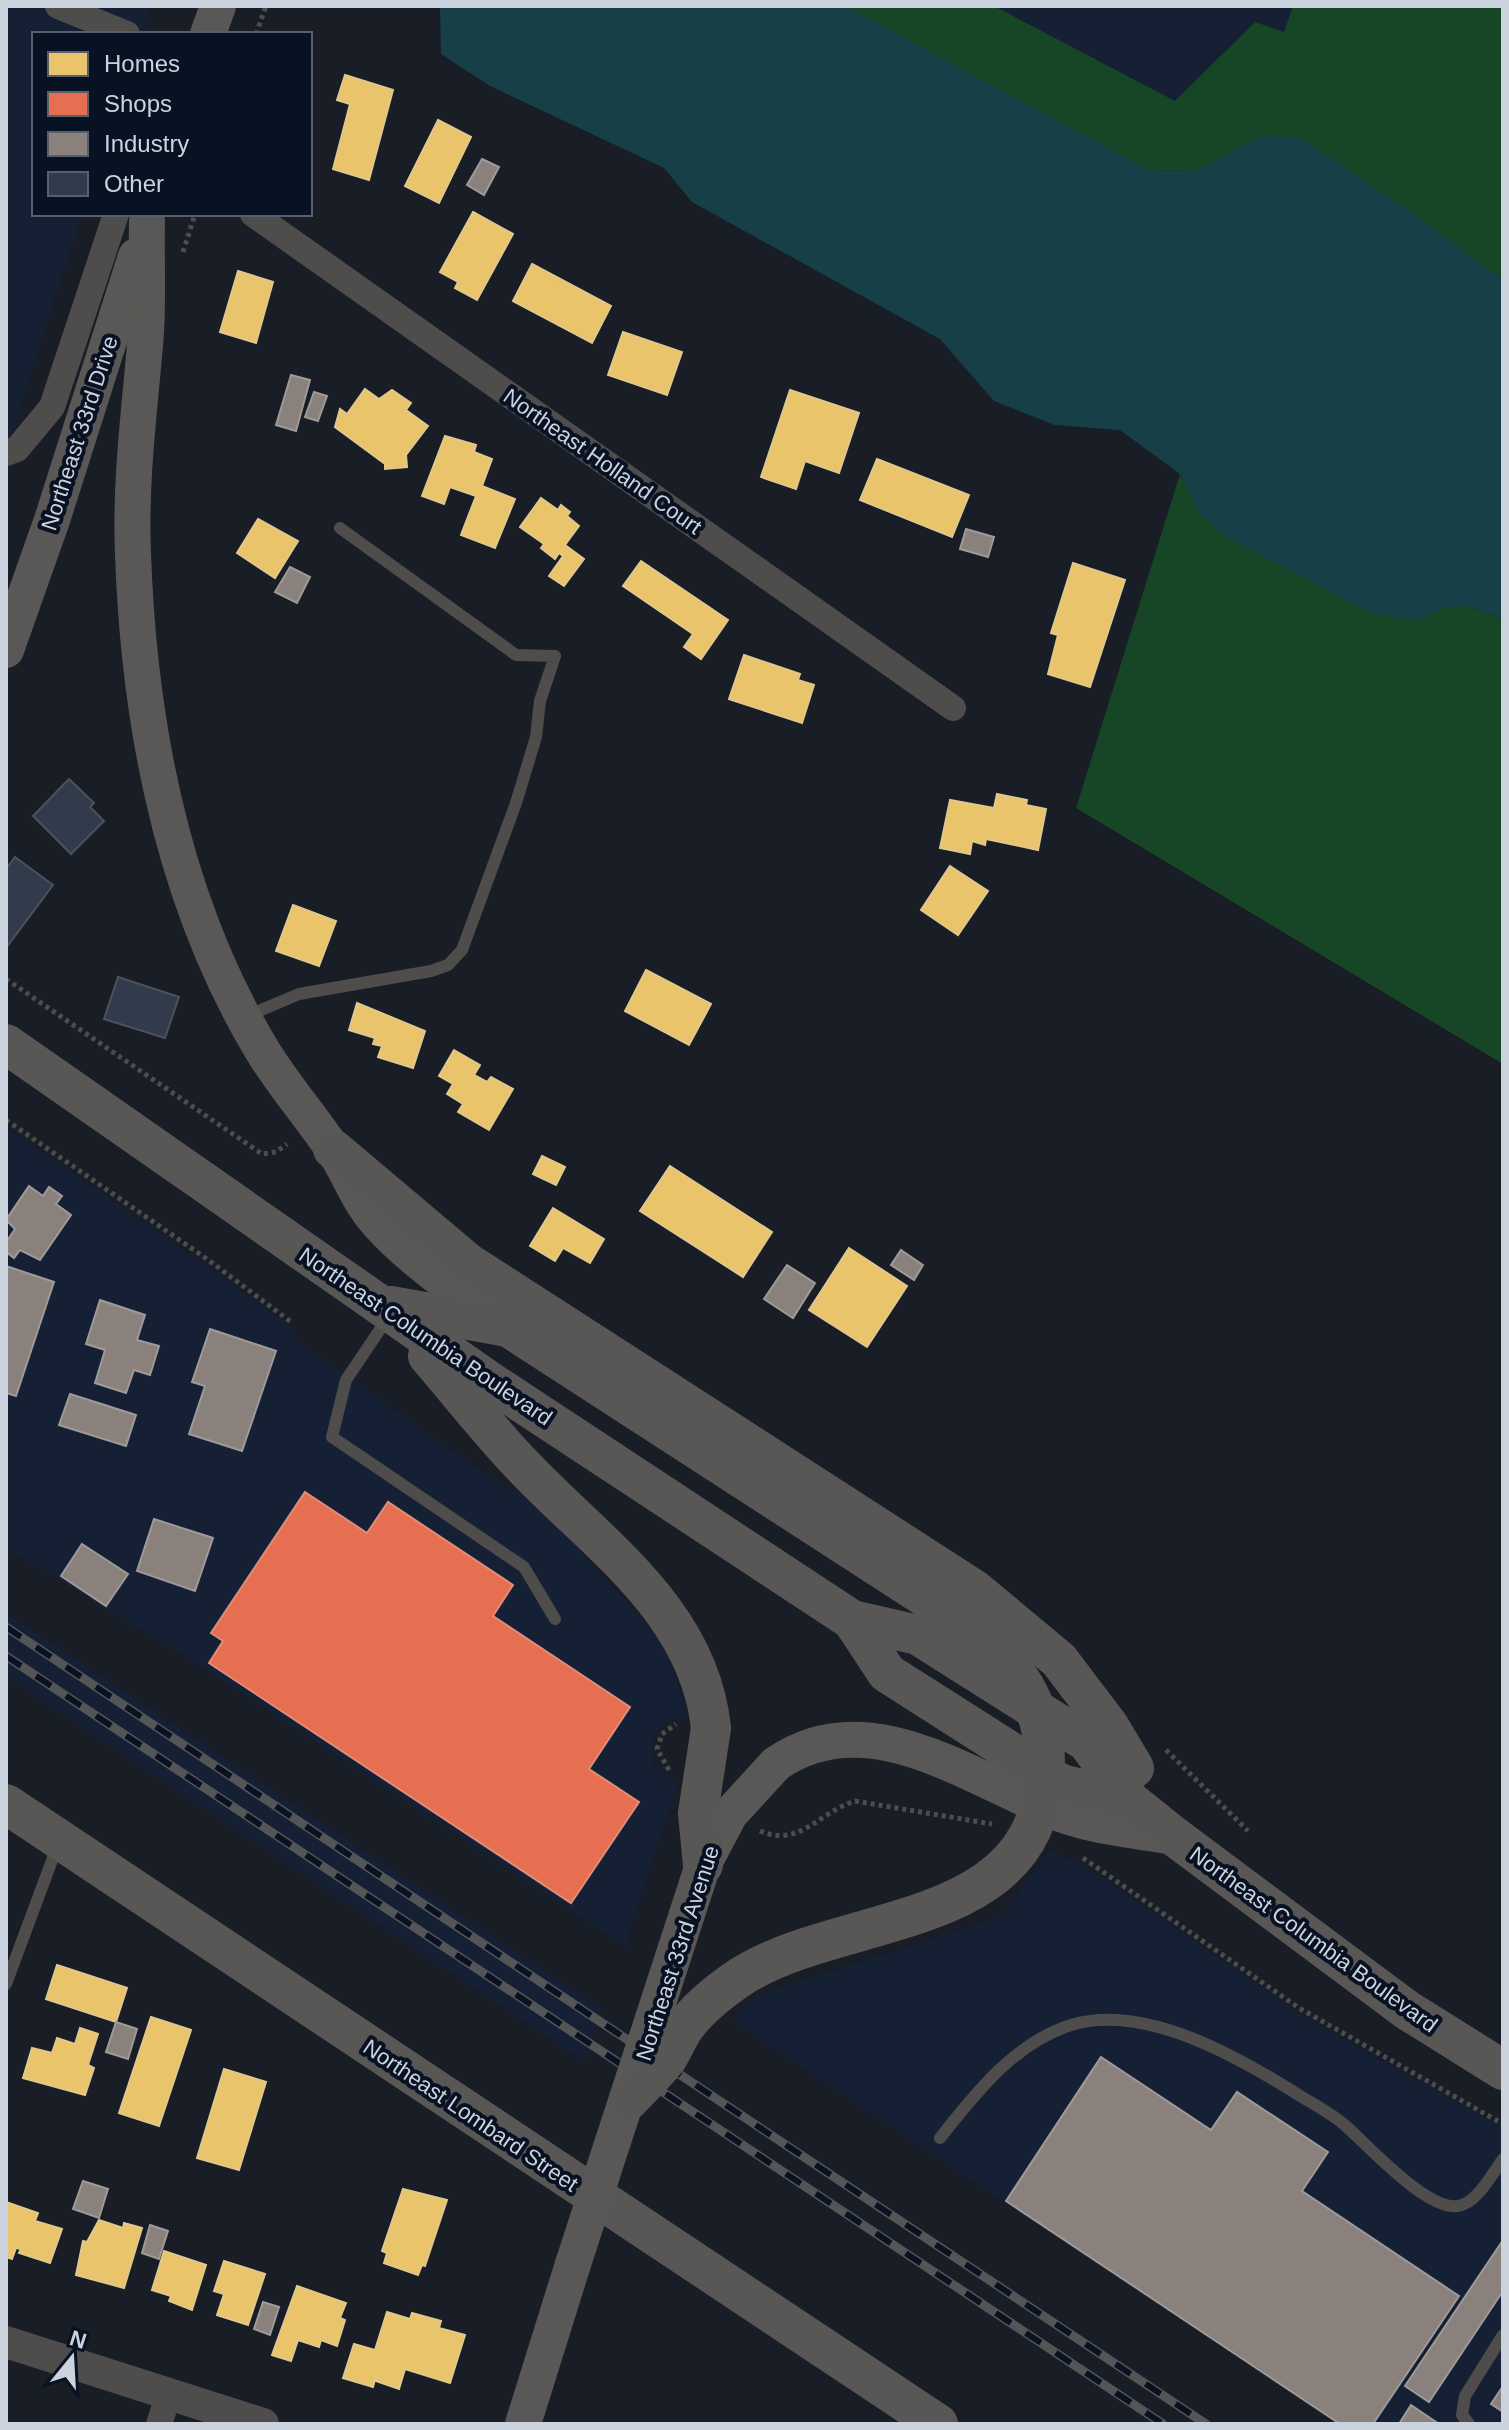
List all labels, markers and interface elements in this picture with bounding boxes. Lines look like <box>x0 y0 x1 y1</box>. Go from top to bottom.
legend <box>32 32 312 216</box>
text: Homes <box>104 50 180 77</box>
text: Shops <box>104 90 172 117</box>
text: Industry <box>104 130 189 157</box>
text: Other <box>104 170 164 197</box>
street label: Northeast 33rd Drive <box>36 333 123 534</box>
street label: Northeast Holland Court <box>499 383 707 539</box>
street label: Northeast Columbia Boulevard <box>295 1242 557 1431</box>
street label: Northeast Columbia Boulevard <box>1185 1841 1442 2038</box>
street label: Northeast 33rd Avenue <box>631 1842 724 2064</box>
street label: Northeast Lombard Street <box>359 2034 583 2197</box>
north arrow <box>32 2318 112 2398</box>
text: N <box>67 2325 89 2354</box>

